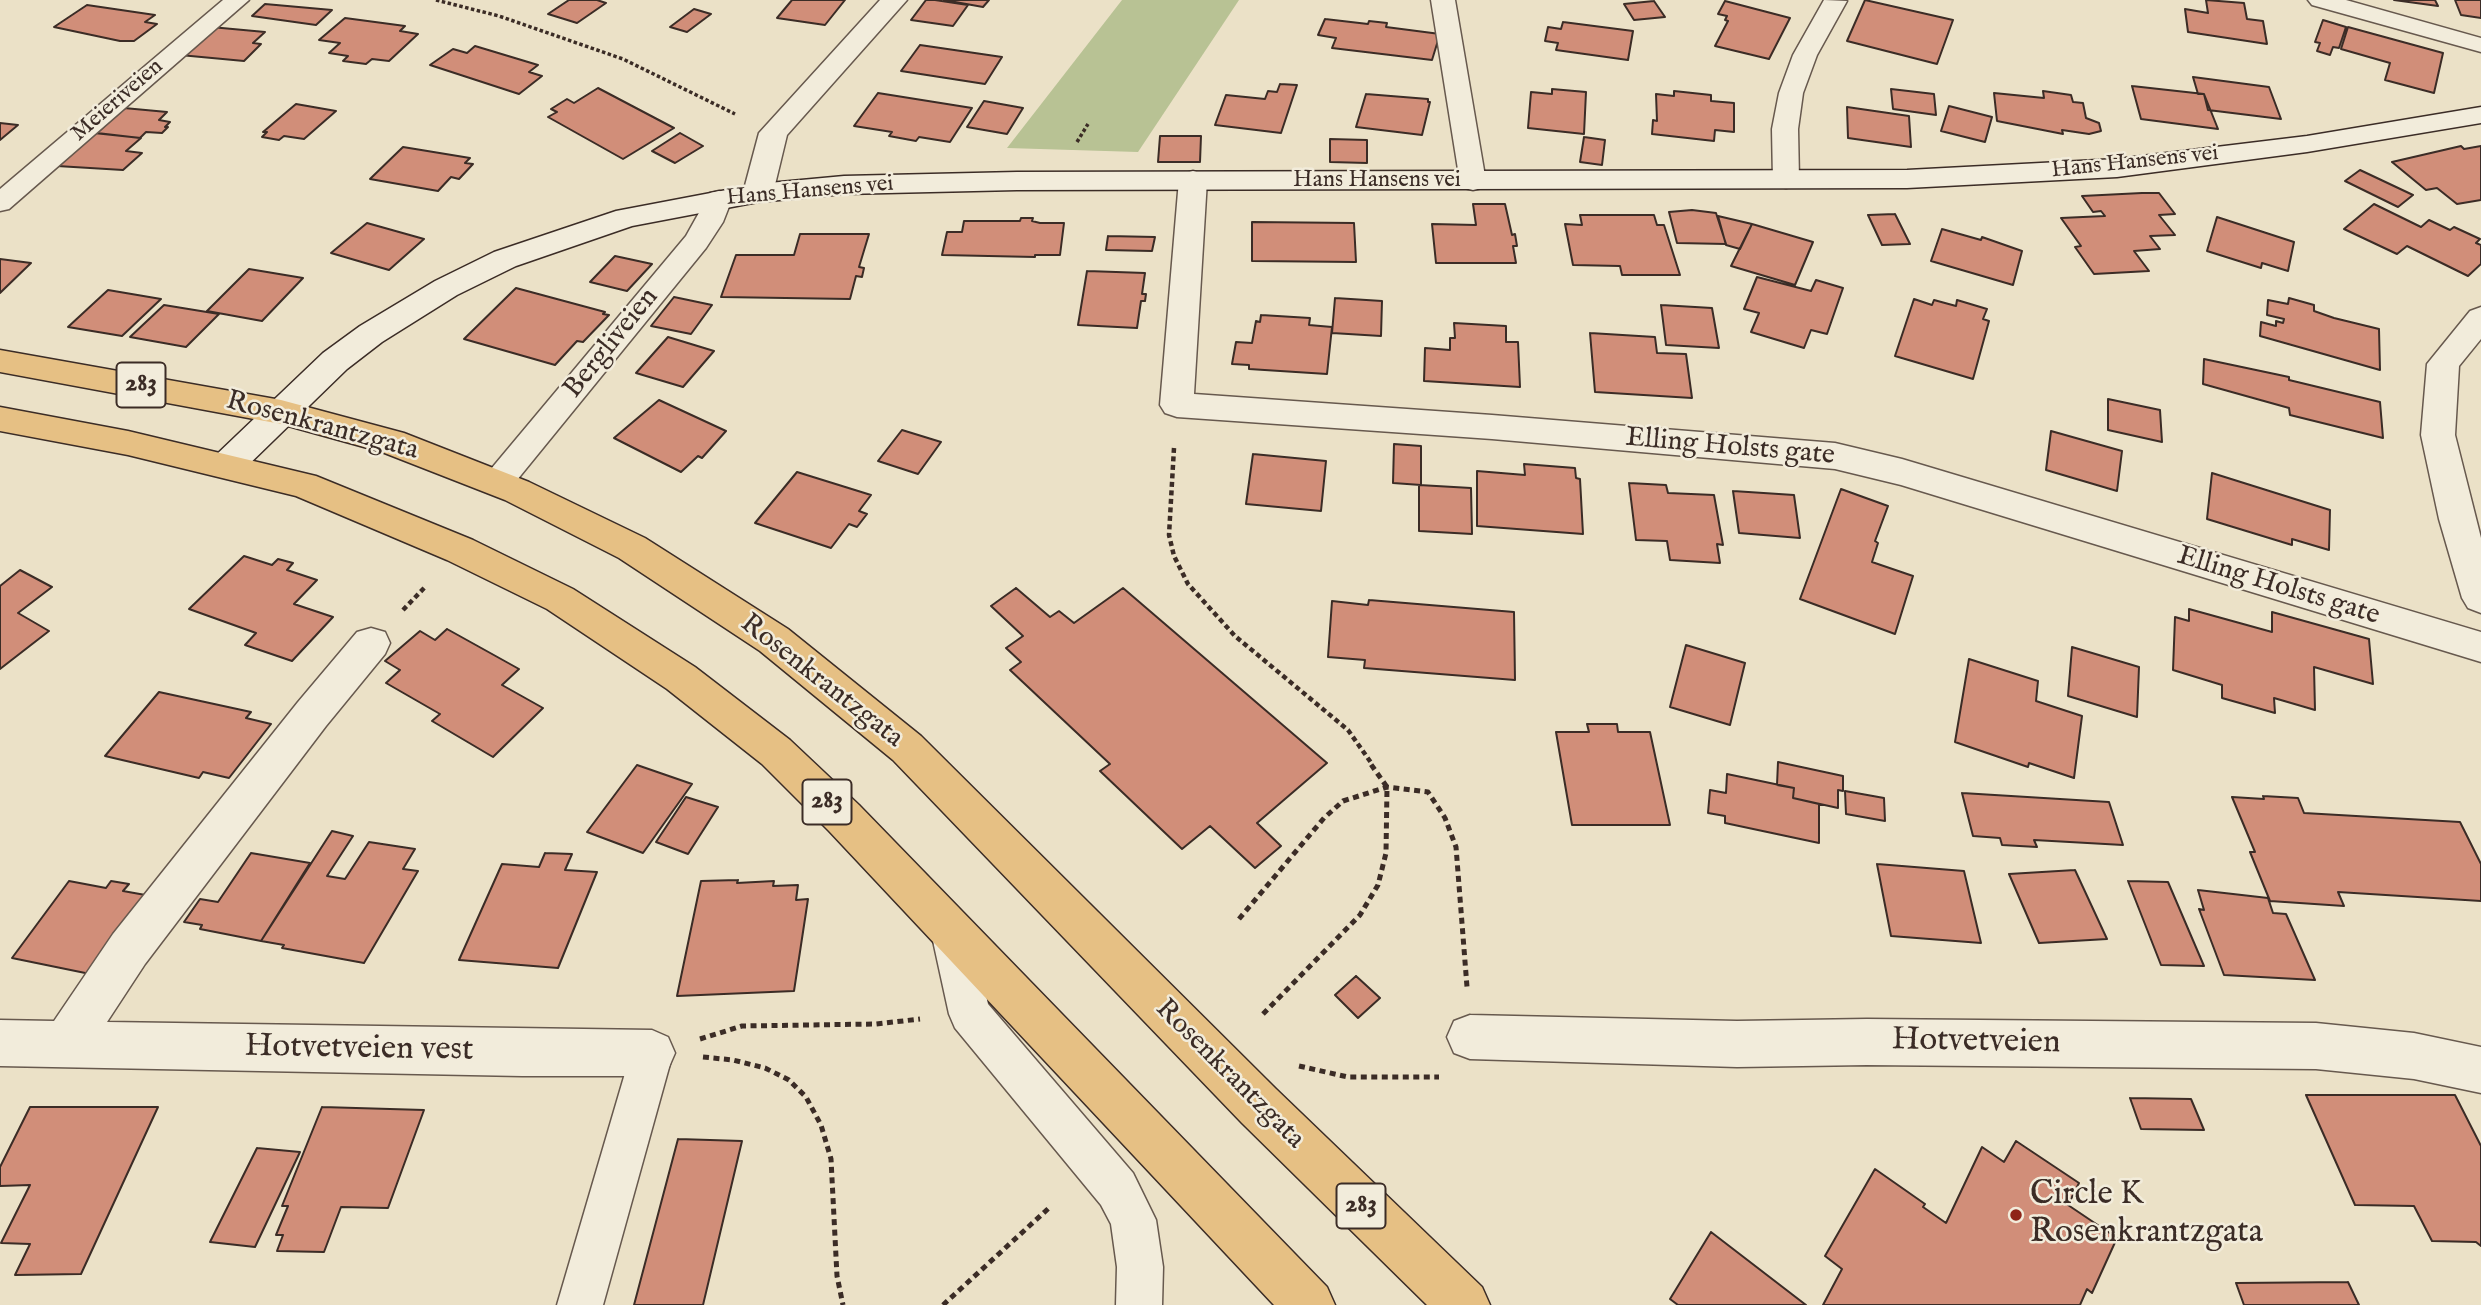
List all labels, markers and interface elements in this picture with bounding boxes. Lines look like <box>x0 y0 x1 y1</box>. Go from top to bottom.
street label: Meieriveien <box>66 54 170 148</box>
street label: Hans Hansens vei <box>2050 141 2220 185</box>
street label: Hans Hansens vei <box>1293 167 1461 195</box>
street label: Hans Hansens vei <box>725 171 895 213</box>
street label: Bergliveien <box>557 282 667 406</box>
road number: 283 <box>116 362 166 408</box>
street label: Rosenkrantzgata <box>222 385 422 469</box>
street label: Elling Holsts gate <box>1624 422 1836 474</box>
street label: Elling Holsts gate <box>2173 540 2383 634</box>
street label: Rosenkrantzgata <box>733 608 909 756</box>
road number: 283 <box>802 780 852 824</box>
street label: Rosenkrantzgata <box>1147 993 1311 1157</box>
street label: Hotvetveien <box>1891 1022 2061 1064</box>
street label: Hotvetveien vest <box>244 1028 474 1072</box>
place label: Circle K Rosenkrantzgata <box>2030 1176 2263 1254</box>
road number: 283 <box>1336 1184 1386 1228</box>
marker: Circle K Rosenkrantzgata <box>2008 1207 2024 1223</box>

